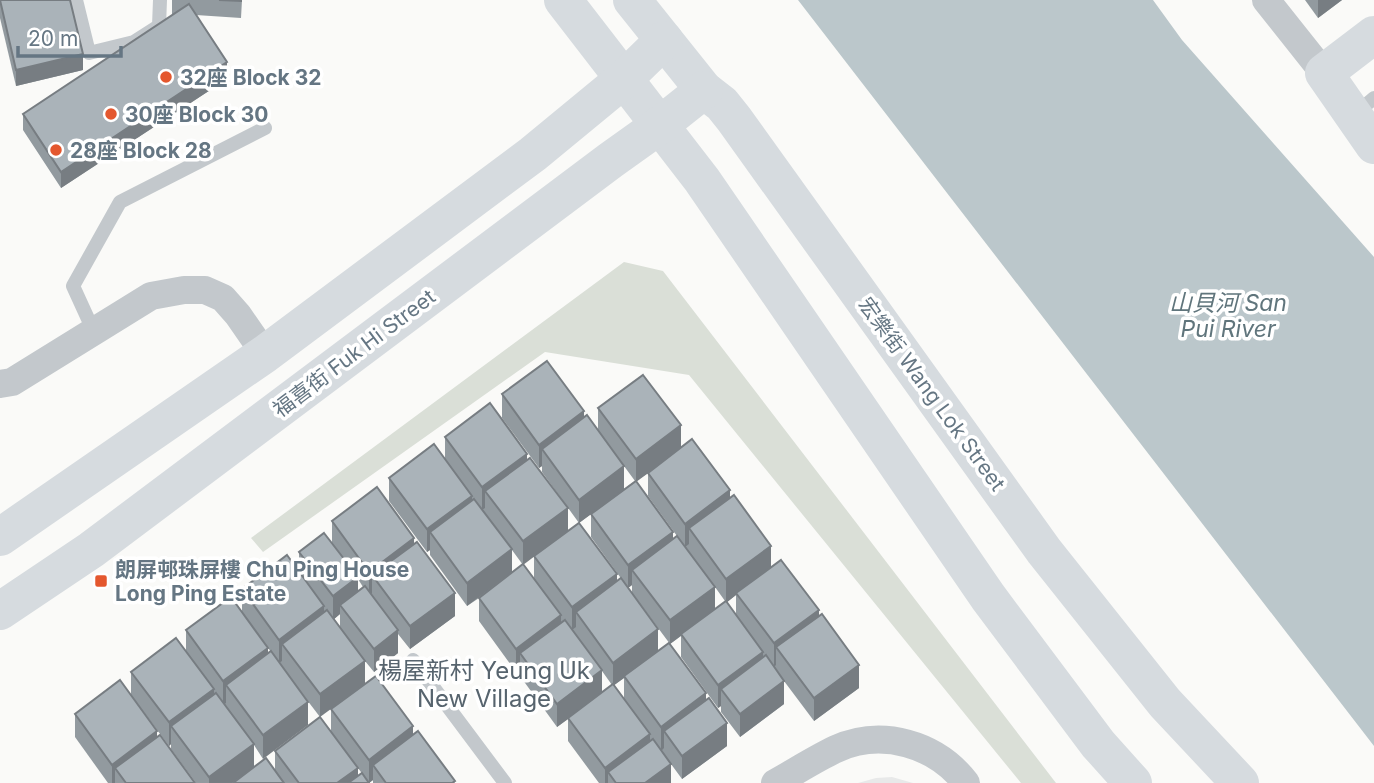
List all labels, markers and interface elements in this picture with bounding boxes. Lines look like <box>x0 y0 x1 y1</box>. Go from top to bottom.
scale bar <box>18 14 121 58</box>
text: 20 m <box>28 26 78 51</box>
place label: 32座 Block 32 <box>180 65 322 90</box>
marker: 32座 Block 32 <box>158 69 174 85</box>
place label: 30座 Block 30 <box>125 102 268 127</box>
marker: 30座 Block 30 <box>103 106 119 122</box>
place label: 28座 Block 28 <box>70 138 212 163</box>
marker: 28座 Block 28 <box>48 142 64 158</box>
street label: 福喜街 Fuk Hi Street <box>268 284 440 422</box>
water label: 山貝河 San Pui River <box>1169 289 1287 343</box>
street label: 宏樂街 Wang Lok Street <box>854 293 1011 496</box>
place label: 朗屏邨珠屏樓 Chu Ping House Long Ping Estate <box>115 557 409 606</box>
marker: 朗屏邨珠屏樓 Chu Ping House Long Ping Estate <box>93 573 109 589</box>
district label: 楊屋新村 Yeung Uk New Village <box>378 656 590 713</box>

